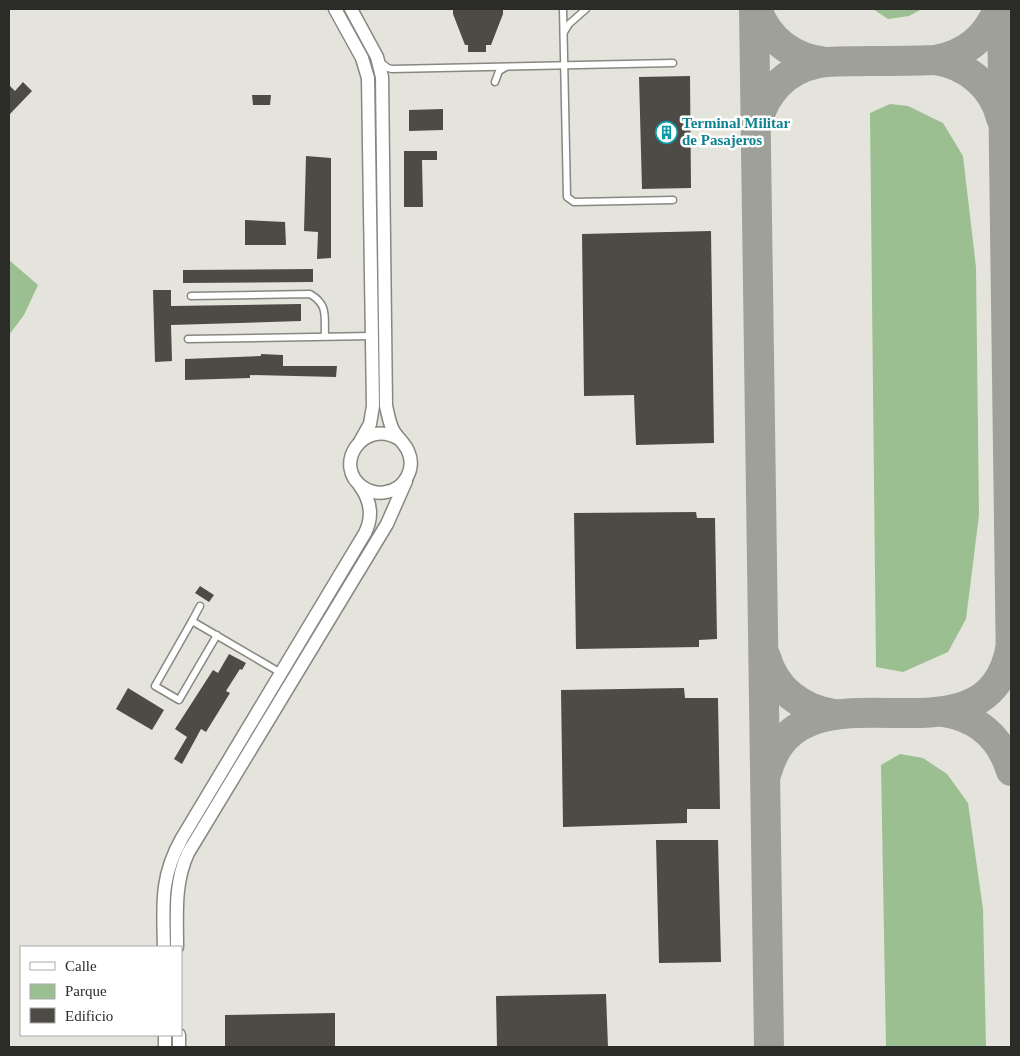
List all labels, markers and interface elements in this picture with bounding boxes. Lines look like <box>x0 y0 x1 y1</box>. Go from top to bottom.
place label: Terminal Militar de Pasajeros <box>682 115 791 148</box>
building icon: Terminal Militar de Pasajeros <box>654 120 678 144</box>
legend <box>20 946 182 1036</box>
text: Calle <box>65 958 97 974</box>
text: Parque <box>65 983 107 999</box>
text: Edificio <box>65 1008 113 1024</box>

